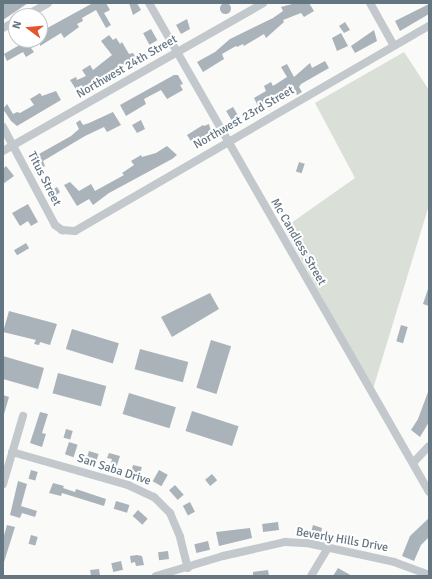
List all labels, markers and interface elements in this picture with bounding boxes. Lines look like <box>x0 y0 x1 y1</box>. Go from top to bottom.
north arrow <box>8 8 48 48</box>
text: N <box>10 19 24 30</box>
street label: Northwest 24th Street <box>74 32 180 102</box>
street label: Northwest 23rd Street <box>191 83 297 153</box>
street label: Titus Street <box>24 149 64 209</box>
street label: Mc Candless Street <box>267 196 329 288</box>
street label: San Saba Drive <box>75 451 153 489</box>
street label: Beverly Hills Drive <box>295 525 389 555</box>

